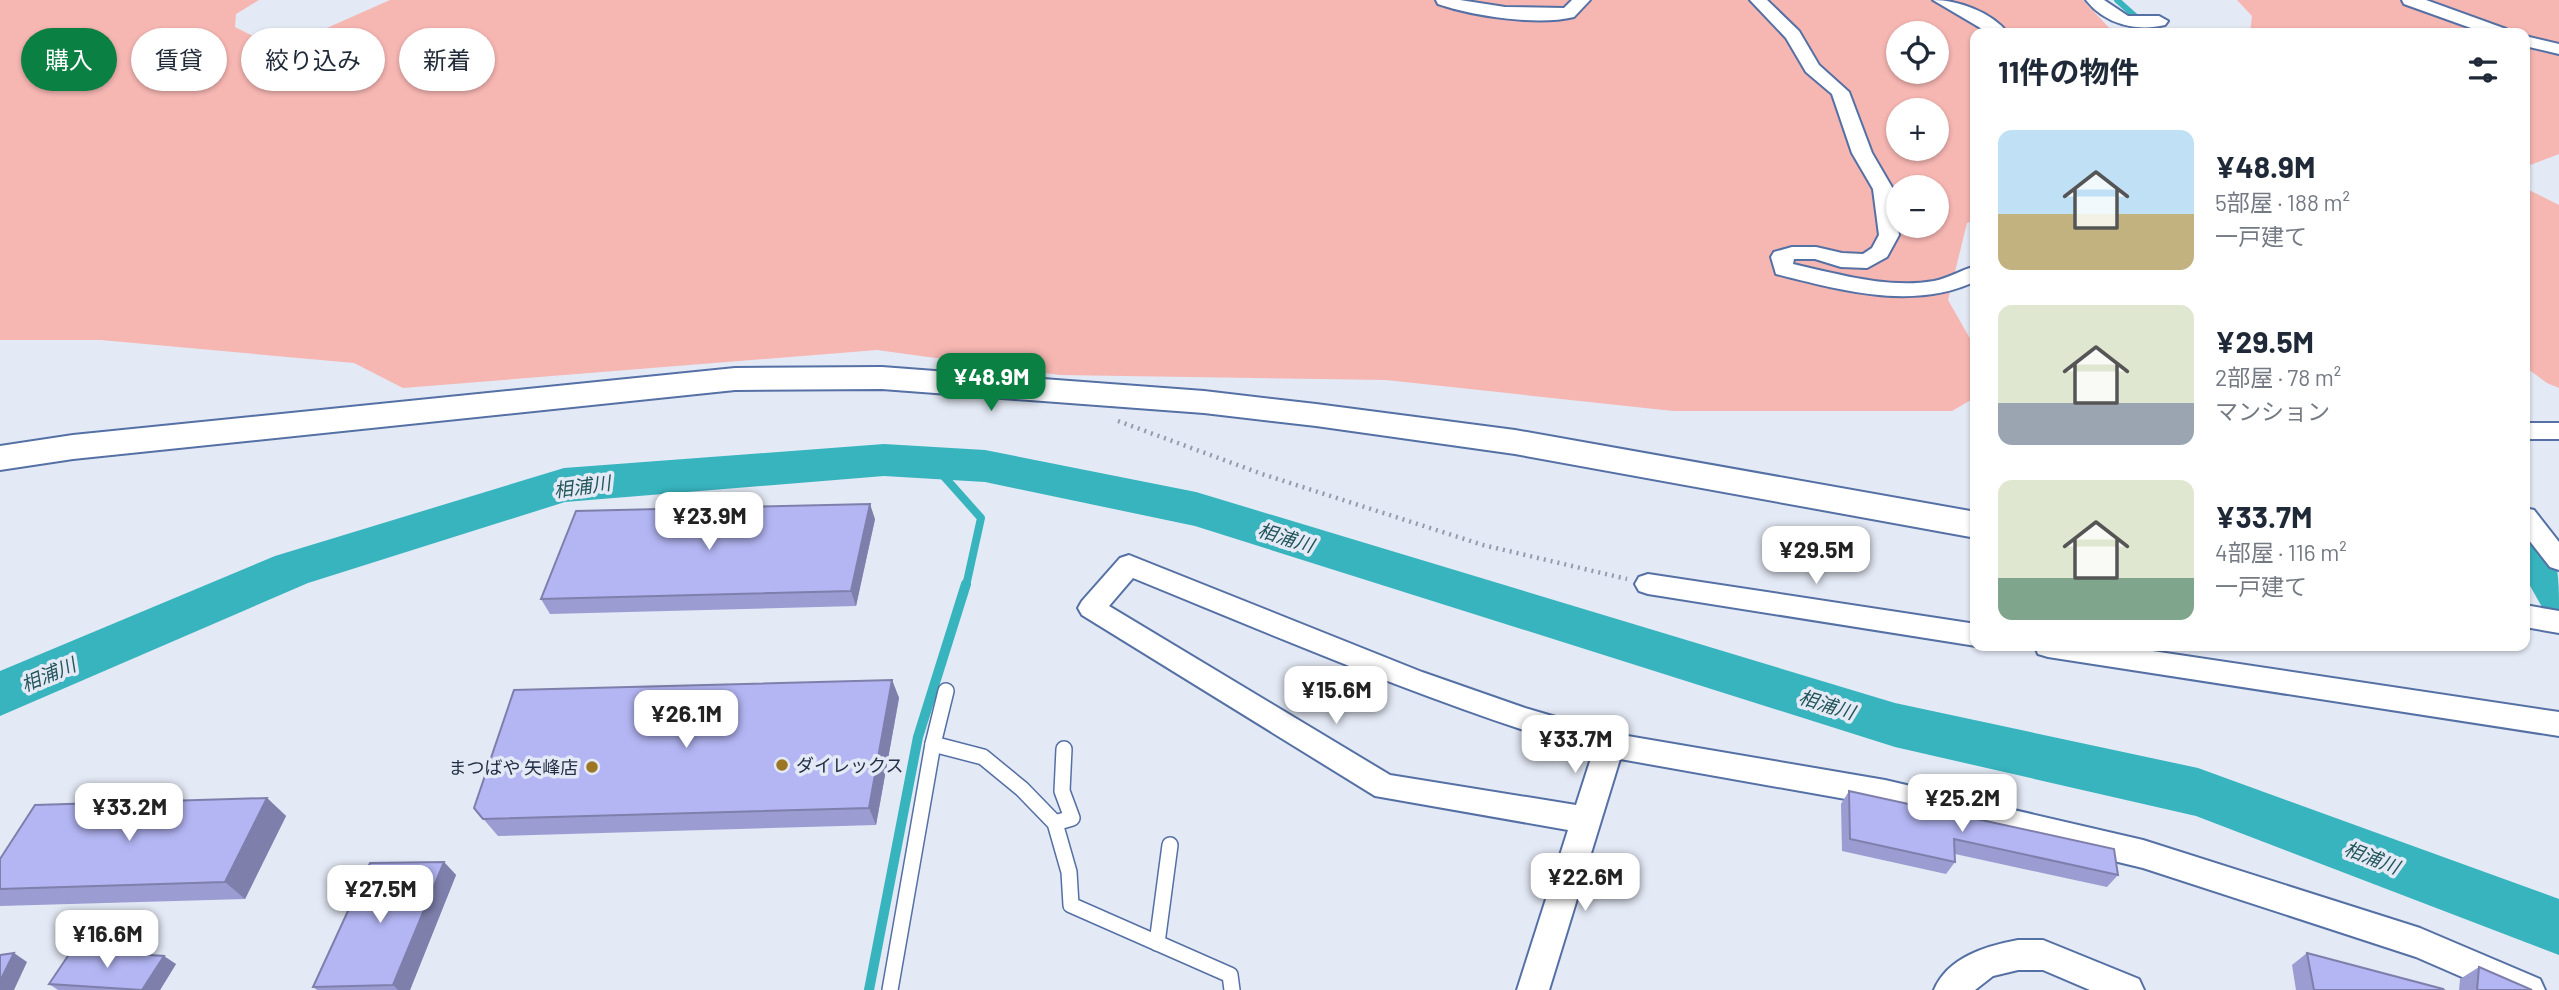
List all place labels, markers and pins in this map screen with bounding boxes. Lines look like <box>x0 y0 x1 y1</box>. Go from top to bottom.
pin: ¥48.9M <box>934 354 1048 413</box>
pin: ¥23.9M <box>652 492 766 552</box>
pin: ¥29.5M <box>1759 526 1873 586</box>
pin: ¥15.6M <box>1279 666 1393 726</box>
pin: ¥26.1M <box>629 690 743 750</box>
pin: ¥33.7M <box>1518 716 1632 775</box>
place label: ダイレックス <box>796 754 903 776</box>
place label: まつばや 矢峰店 <box>448 756 578 778</box>
marker: ダイレックス <box>774 757 790 773</box>
marker: まつばや 矢峰店 <box>584 759 600 775</box>
pin: ¥25.2M <box>1905 774 2019 834</box>
pin: ¥33.2M <box>72 784 186 843</box>
pin: ¥22.6M <box>1528 853 1642 913</box>
pin: ¥27.5M <box>323 866 437 925</box>
pin: ¥16.6M <box>50 911 164 970</box>

